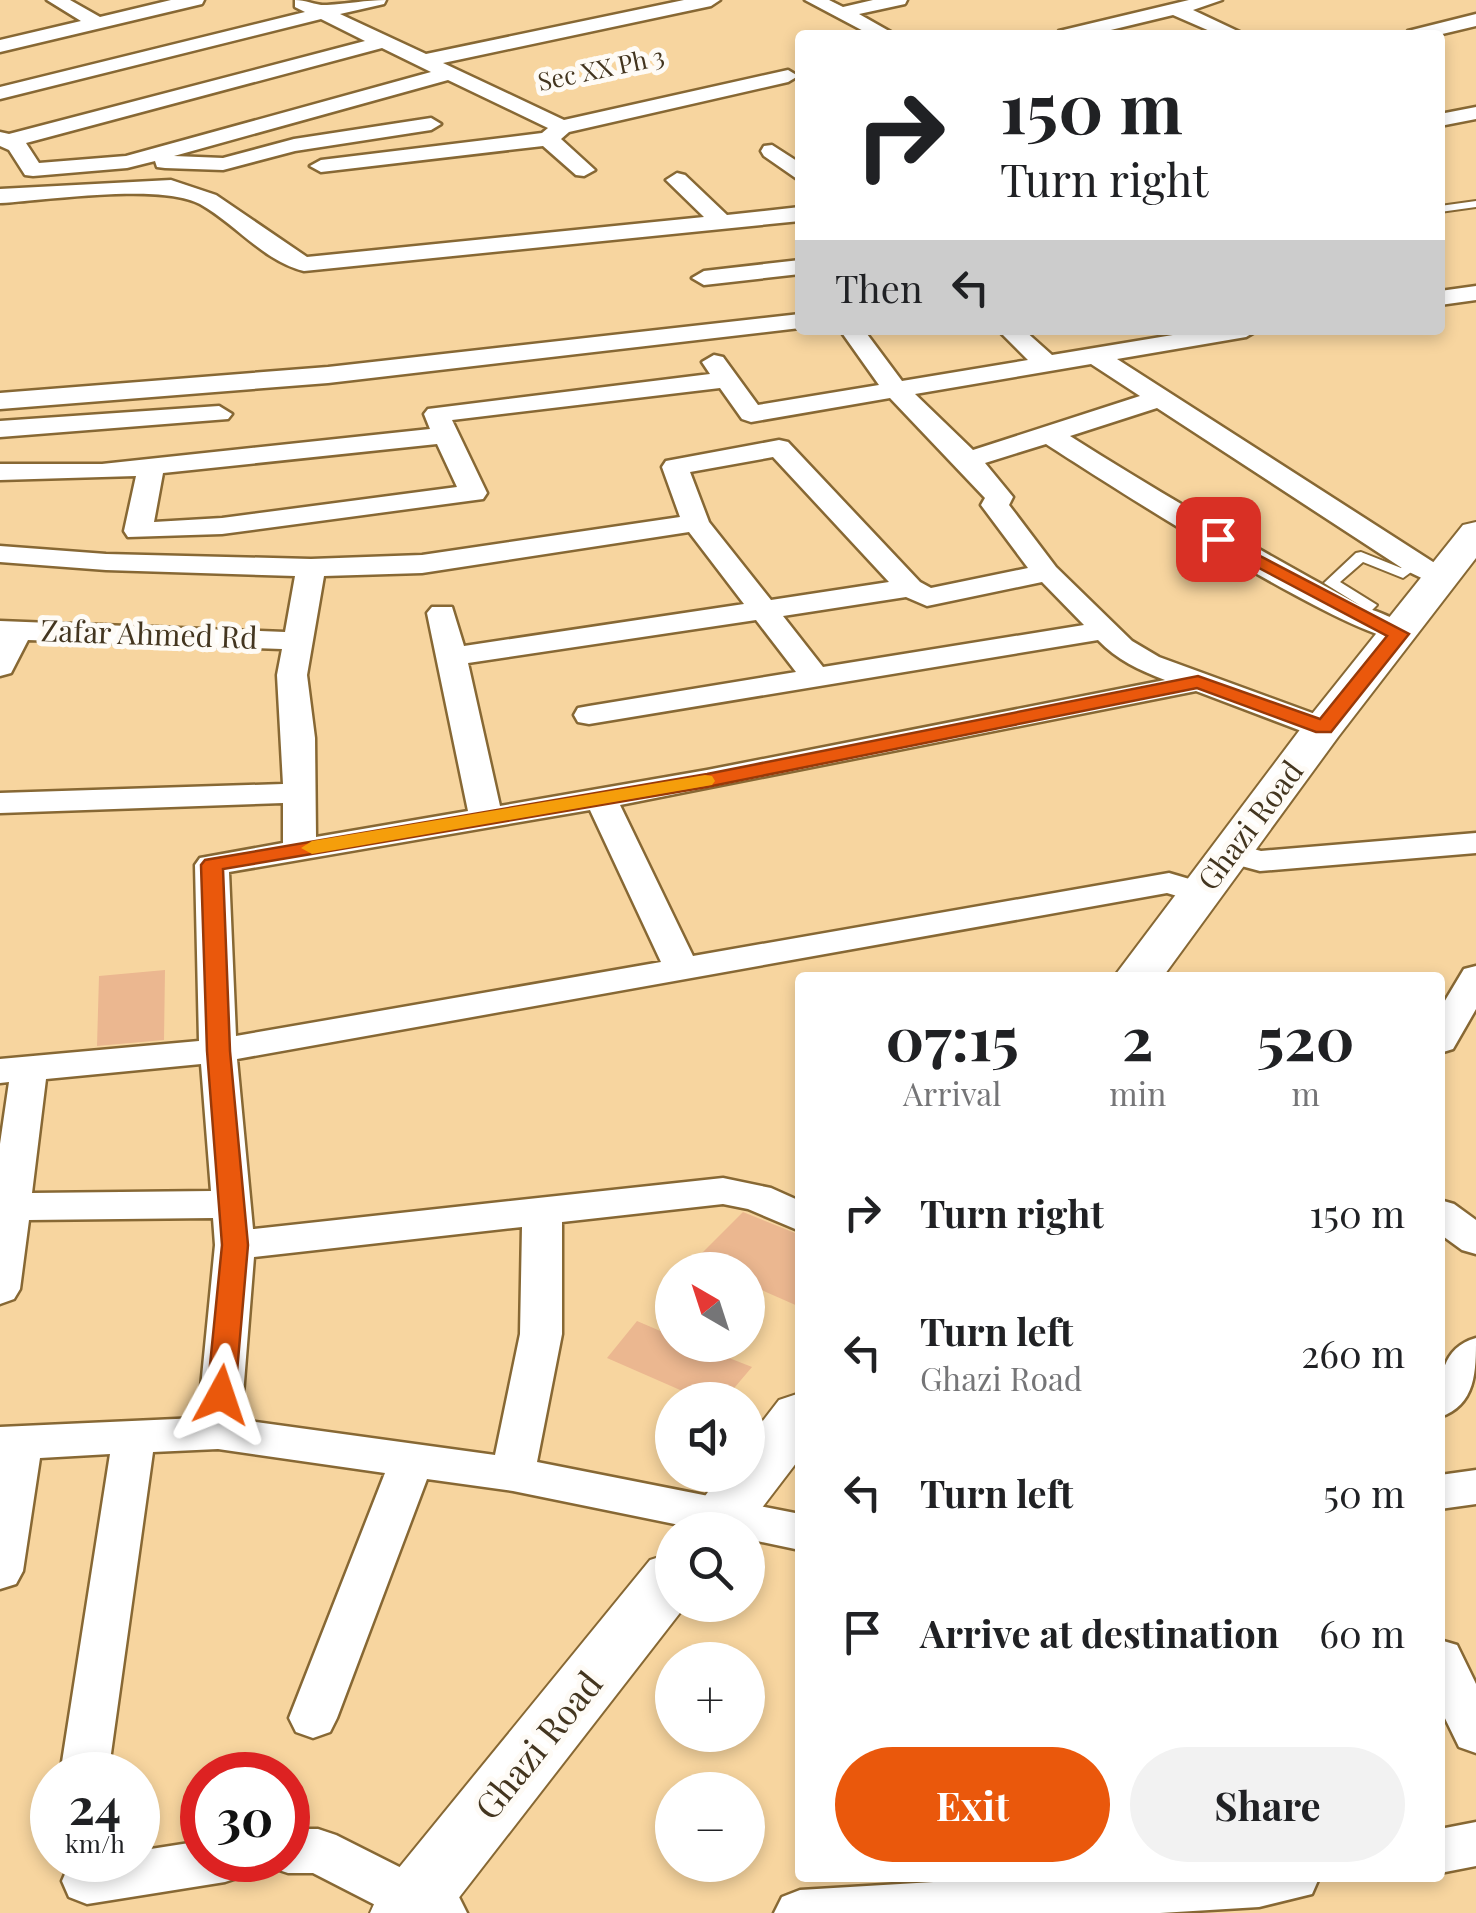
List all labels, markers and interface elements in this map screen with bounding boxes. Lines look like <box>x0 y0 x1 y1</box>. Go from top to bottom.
street label: Sec XX Ph 3 <box>534 38 667 97</box>
text: 150 m <box>1000 58 1183 152</box>
icon: right <box>835 70 965 200</box>
text: Turn right <box>1000 148 1208 208</box>
icon: left <box>943 260 998 315</box>
text: Then <box>835 262 923 313</box>
pin <box>1176 497 1261 582</box>
icon: arrive <box>1191 512 1246 567</box>
street label: Zafar Ahmed Rd <box>40 609 258 657</box>
street label: Ghazi Road <box>1188 752 1311 898</box>
text: 07:15 <box>886 996 1019 1076</box>
text: 2 <box>1122 996 1153 1076</box>
text: 520 <box>1257 996 1354 1076</box>
text: Arrival <box>903 1071 1001 1114</box>
text: min <box>1109 1071 1166 1114</box>
text: m <box>1291 1071 1320 1114</box>
icon: right <box>835 1185 890 1240</box>
text: Turn right <box>920 1187 1104 1238</box>
text: 150 m <box>1310 1187 1405 1238</box>
north arrow <box>655 1252 765 1362</box>
map controls <box>655 1252 765 1882</box>
text: Turn left <box>920 1305 1073 1356</box>
icon: left <box>835 1325 890 1380</box>
text: 260 m <box>1301 1327 1405 1378</box>
position arrow <box>169 1343 273 1447</box>
text: Ghazi Road <box>920 1356 1082 1399</box>
button: sound <box>655 1382 765 1492</box>
icon: left <box>835 1465 890 1520</box>
text: Turn left <box>920 1467 1073 1518</box>
text: 50 m <box>1323 1467 1405 1518</box>
button: search <box>655 1512 765 1622</box>
icon: arrive <box>835 1605 890 1660</box>
text: Arrive at destination <box>920 1607 1279 1658</box>
text: 60 m <box>1319 1607 1405 1658</box>
button: + <box>655 1642 765 1752</box>
street label: Ghazi Road <box>463 1661 611 1828</box>
button: Exit <box>835 1747 1110 1862</box>
button: Share <box>1130 1747 1405 1862</box>
speed limit sign: 30 <box>180 1752 310 1882</box>
text: 24 <box>69 1771 121 1838</box>
button: − <box>655 1772 765 1882</box>
text: km/h <box>65 1826 125 1859</box>

